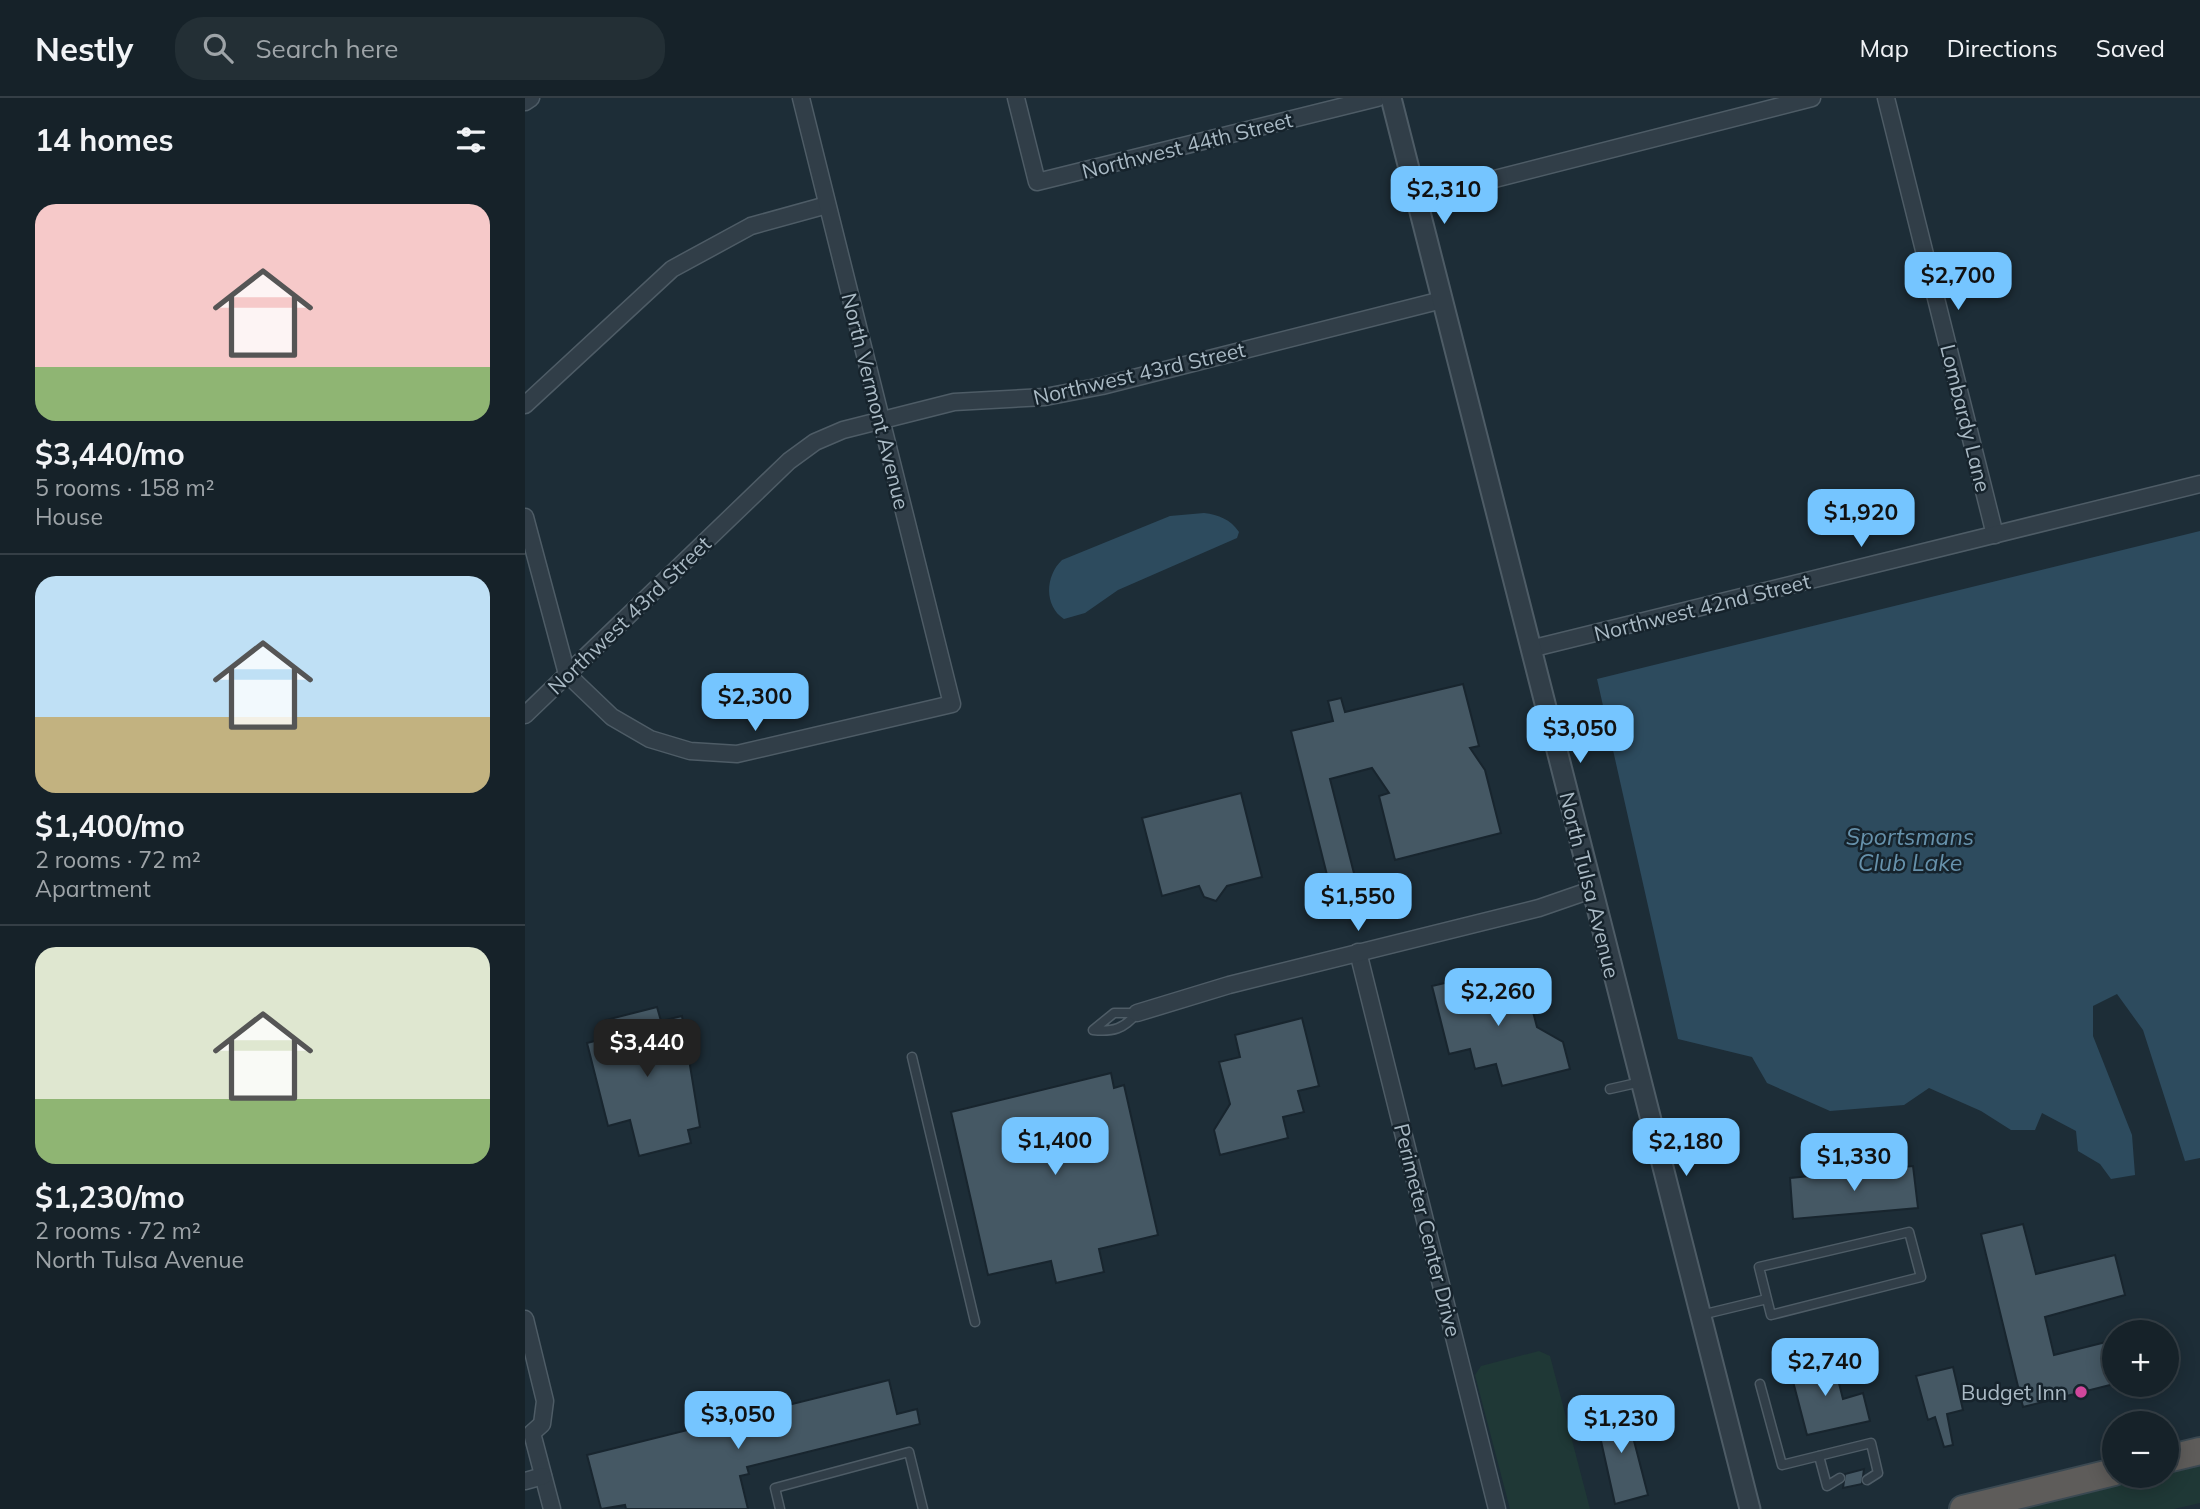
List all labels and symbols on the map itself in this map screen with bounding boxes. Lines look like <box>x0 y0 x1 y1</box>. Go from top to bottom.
street label: Northwest 44th Street <box>1079 106 1295 184</box>
pin: $2,310 <box>1387 166 1501 226</box>
pin: $2,700 <box>1901 252 2015 312</box>
street label: North Vermont Avenue <box>837 290 915 512</box>
street label: Northwest 43rd Street <box>1030 336 1248 410</box>
street label: Lombardy Lane <box>1935 341 1997 495</box>
pin: $1,920 <box>1804 490 1918 549</box>
street label: Northwest 43rd Street <box>542 530 716 700</box>
street label: Northwest 42nd Street <box>1591 568 1813 646</box>
pin: $2,300 <box>698 674 812 733</box>
pin: $3,050 <box>1523 706 1637 765</box>
street label: North Tulsa Avenue <box>1554 789 1626 981</box>
water label: Sportsmans Club Lake <box>1846 822 1974 877</box>
pin: $1,550 <box>1301 874 1415 933</box>
pin: $2,260 <box>1441 968 1555 1028</box>
pin: $3,440 <box>590 1020 704 1079</box>
pin: $1,400 <box>998 1118 1112 1177</box>
pin: $2,180 <box>1629 1118 1743 1178</box>
street label: Perimeter Center Drive <box>1389 1121 1467 1339</box>
pin: $1,330 <box>1797 1134 1911 1193</box>
pin: $2,740 <box>1768 1338 1882 1398</box>
place label: Budget Inn <box>1961 1379 2067 1405</box>
marker: Budget Inn <box>2073 1384 2089 1400</box>
pin: $3,050 <box>681 1392 795 1451</box>
pin: $1,230 <box>1564 1396 1678 1455</box>

